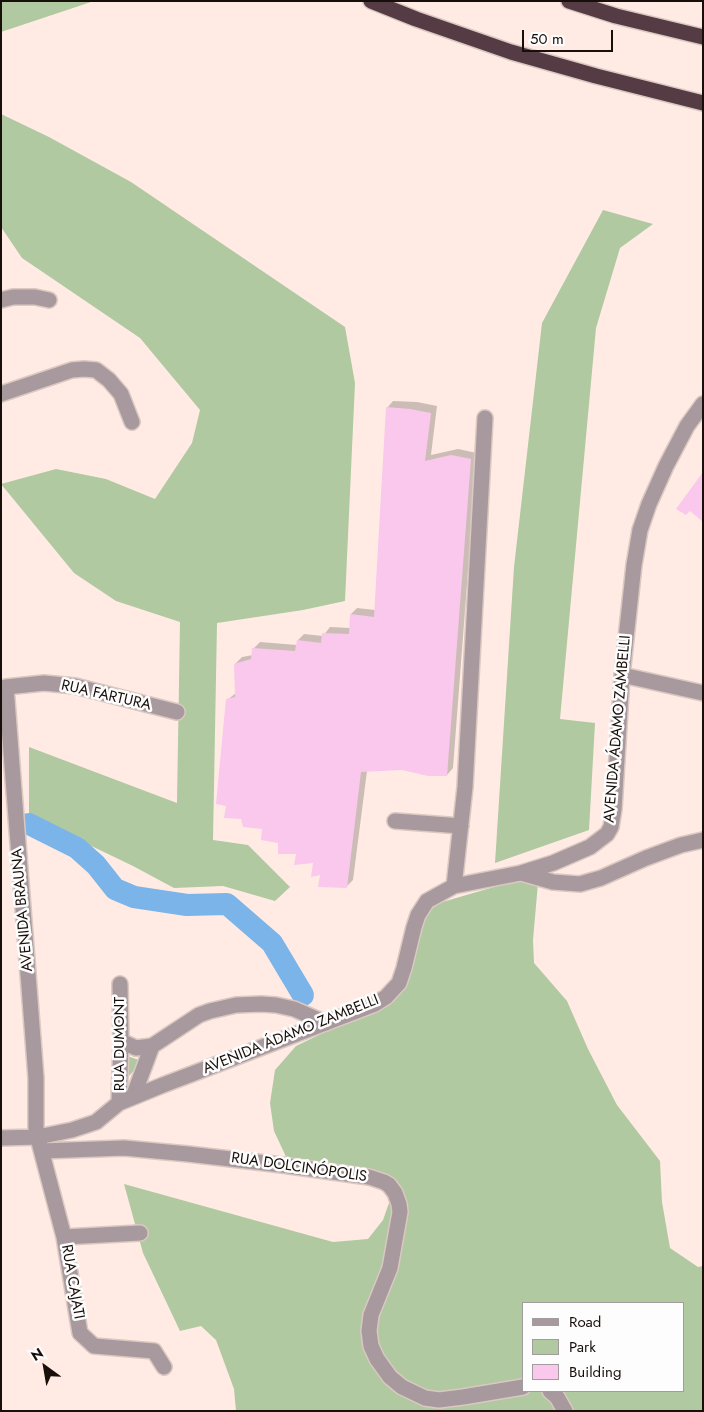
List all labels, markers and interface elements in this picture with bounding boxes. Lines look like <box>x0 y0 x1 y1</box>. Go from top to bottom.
scale bar <box>524 20 615 52</box>
text: 50 m <box>530 28 564 50</box>
street label: AVENIDA ÁDAMO ZAMBELLI <box>601 635 635 823</box>
street label: RUA FARTURA <box>59 677 153 715</box>
street label: AVENIDA BRAUNA <box>9 848 37 972</box>
street label: AVENIDA ÁDAMO ZAMBELLI <box>200 991 382 1079</box>
street label: RUA DUMONT <box>111 997 129 1091</box>
street label: RUA DOLCINÓPOLIS <box>230 1150 368 1186</box>
street label: RUA CAJATI <box>57 1243 87 1321</box>
legend <box>522 1302 684 1392</box>
text: Road <box>569 1311 601 1333</box>
text: Park <box>569 1336 596 1358</box>
north arrow <box>20 1342 70 1392</box>
text: N <box>27 1343 47 1366</box>
text: Building <box>569 1361 621 1383</box>

